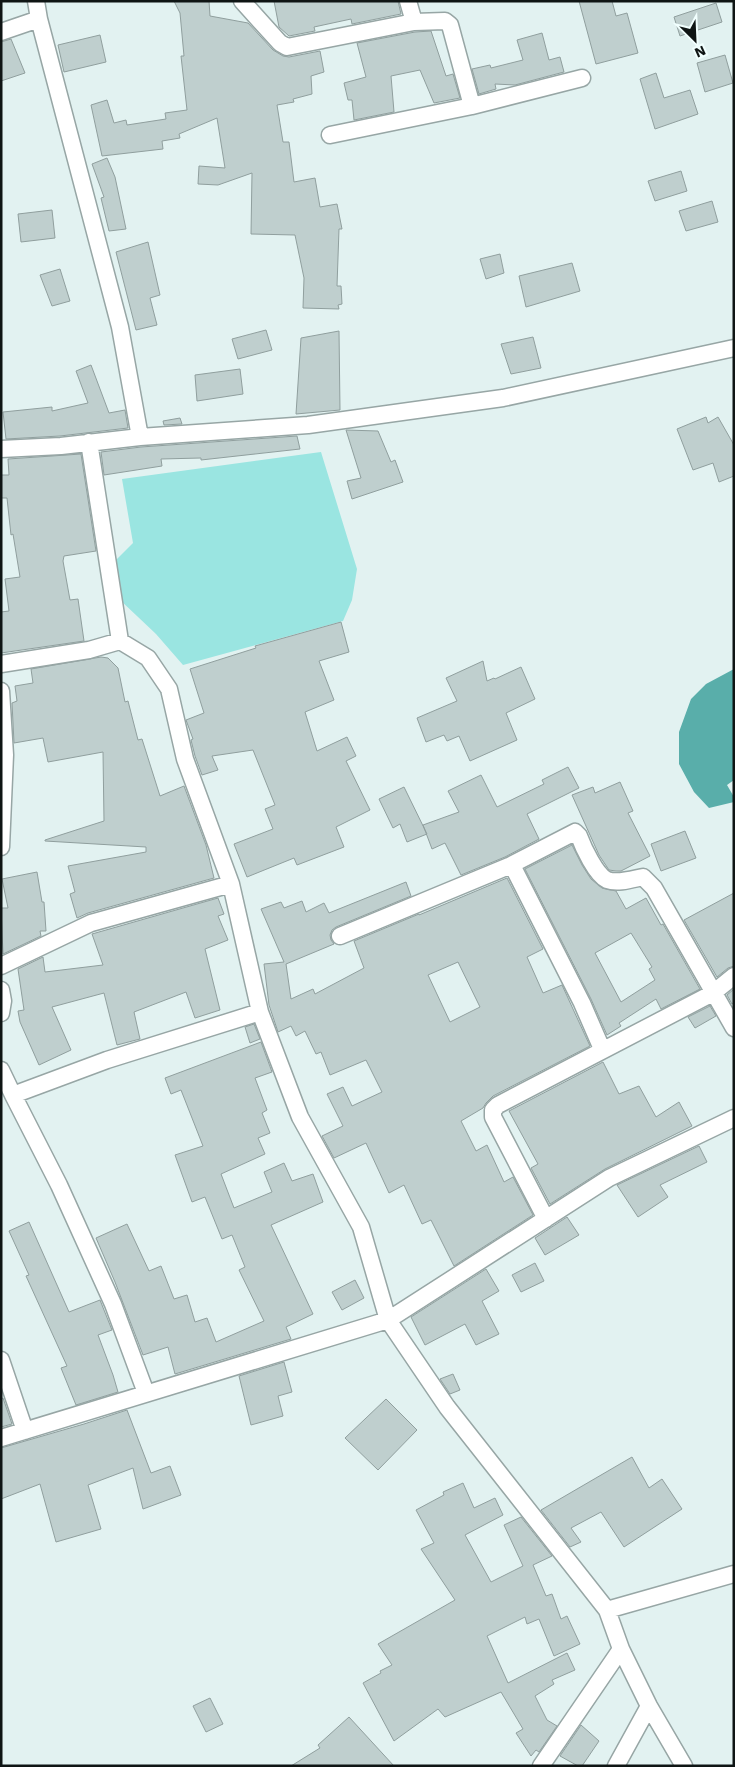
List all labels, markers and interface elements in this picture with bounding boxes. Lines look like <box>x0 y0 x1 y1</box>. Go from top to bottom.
north arrow <box>670 15 720 65</box>
text: N <box>692 42 708 61</box>

